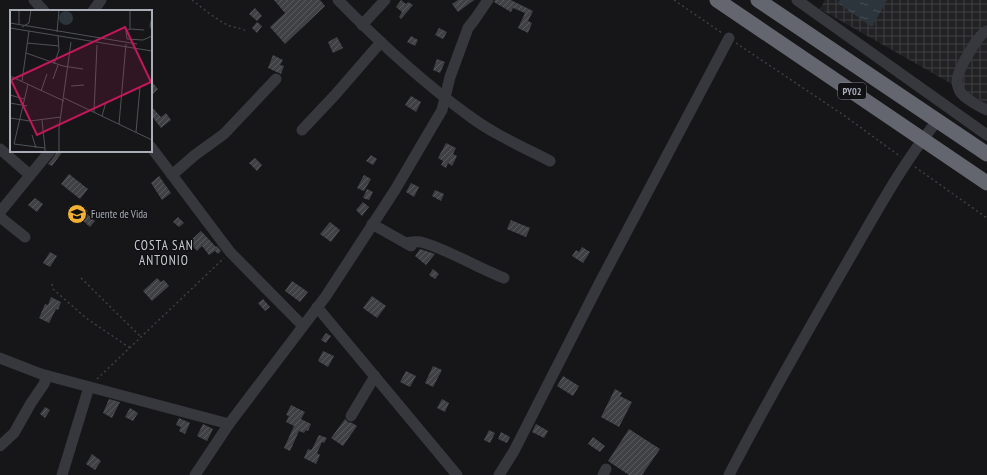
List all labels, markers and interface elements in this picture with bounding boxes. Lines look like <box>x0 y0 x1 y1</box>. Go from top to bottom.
inset map <box>10 10 152 152</box>
road number: PY02 <box>838 83 866 99</box>
school or university icon: Fuente de Vida <box>66 203 88 225</box>
place label: Fuente de Vida <box>91 207 148 221</box>
district label: COSTA SAN ANTONIO <box>134 237 194 269</box>

